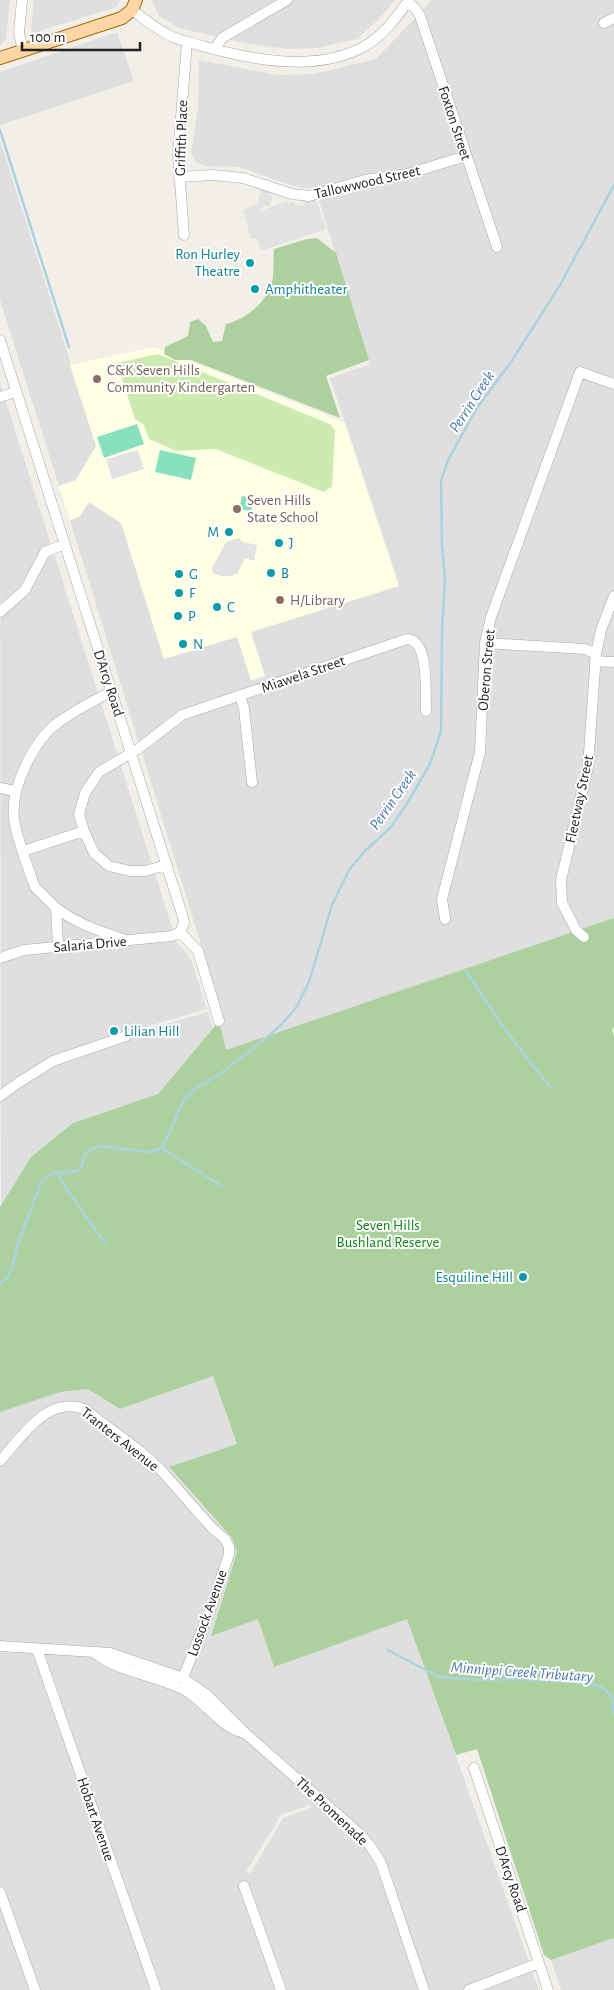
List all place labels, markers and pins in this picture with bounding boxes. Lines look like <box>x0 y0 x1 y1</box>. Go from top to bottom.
place label: Ron Hurley Theatre <box>175 247 241 279</box>
marker: Ron Hurley Theatre <box>244 257 256 269</box>
place label: Amphitheater <box>265 282 348 297</box>
marker: Amphitheater <box>249 283 261 295</box>
place label: C&K Seven Hills Community Kindergarten <box>107 363 255 395</box>
marker: C&K Seven Hills Community Kindergarten <box>91 373 103 385</box>
place label: Seven Hills State School <box>247 493 319 525</box>
marker: Seven Hills State School <box>231 503 243 515</box>
place label: M <box>207 525 219 540</box>
marker: M <box>223 526 235 538</box>
place label: J <box>289 536 294 551</box>
marker: J <box>273 537 285 549</box>
place label: B <box>281 566 289 581</box>
place label: G <box>189 567 198 582</box>
marker: B <box>265 567 277 579</box>
marker: G <box>173 568 185 580</box>
place label: F <box>189 586 196 601</box>
marker: F <box>173 587 185 599</box>
place label: H/Library <box>290 593 345 608</box>
marker: H/Library <box>274 594 286 606</box>
place label: C <box>227 600 235 615</box>
marker: C <box>211 601 223 613</box>
place label: P <box>188 609 196 624</box>
marker: P <box>172 610 184 622</box>
place label: N <box>193 637 203 652</box>
marker: N <box>177 638 189 650</box>
place label: Lilian Hill <box>124 1024 180 1039</box>
marker: Lilian Hill <box>108 1025 120 1037</box>
place label: Esquiline Hill <box>436 1270 513 1285</box>
marker: Esquiline Hill <box>517 1271 529 1283</box>

